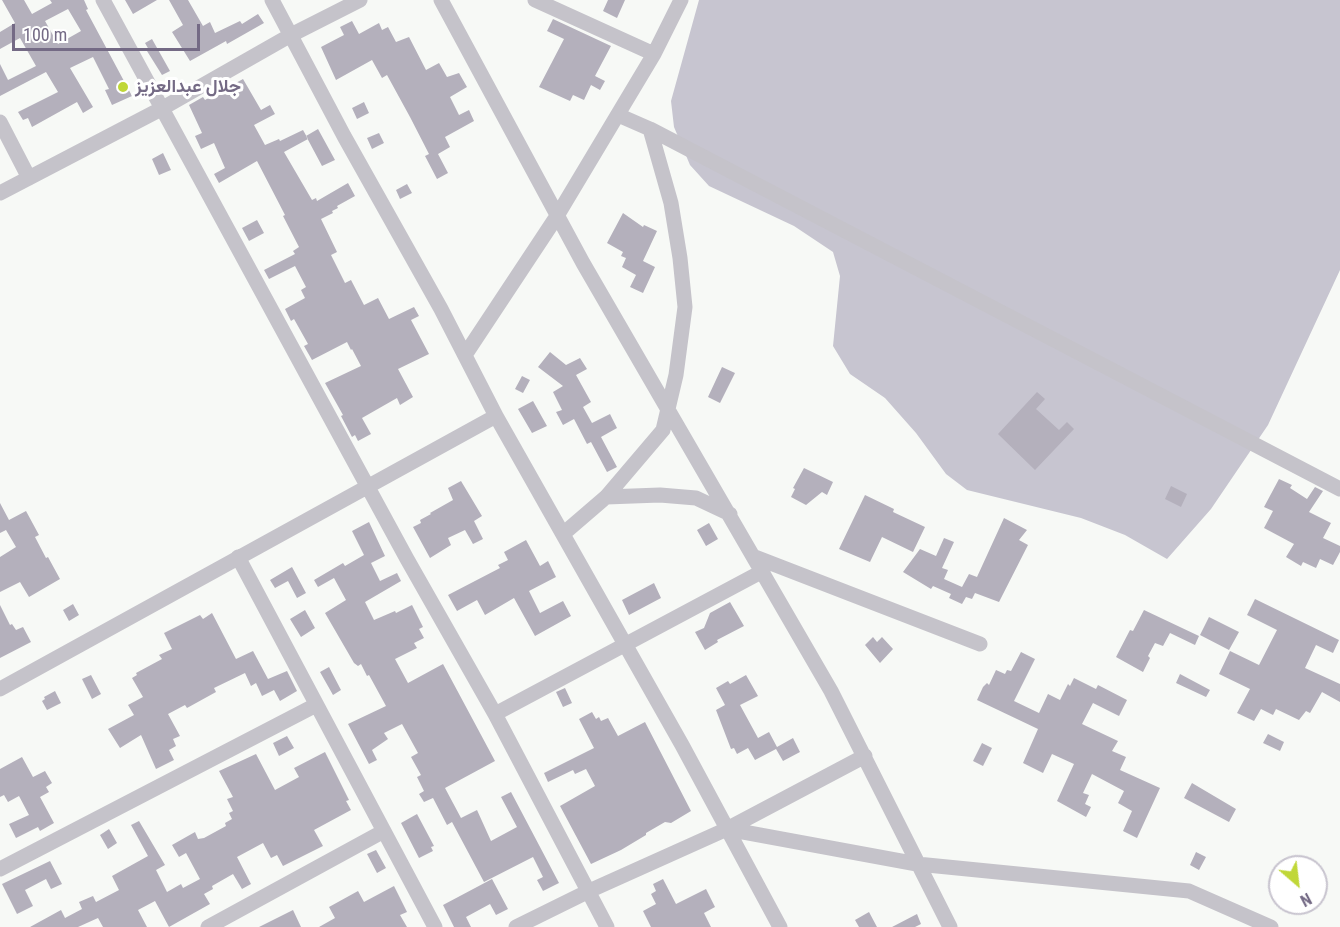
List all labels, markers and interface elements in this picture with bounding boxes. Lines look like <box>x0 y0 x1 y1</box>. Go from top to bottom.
scale bar <box>15 12 202 50</box>
text: 100 m <box>23 24 67 45</box>
place label: جلال عبدالعزيز <box>135 76 241 98</box>
marker: جلال عبدالعزيز <box>116 80 130 94</box>
north arrow <box>1268 855 1328 915</box>
text: N <box>1297 889 1315 910</box>

